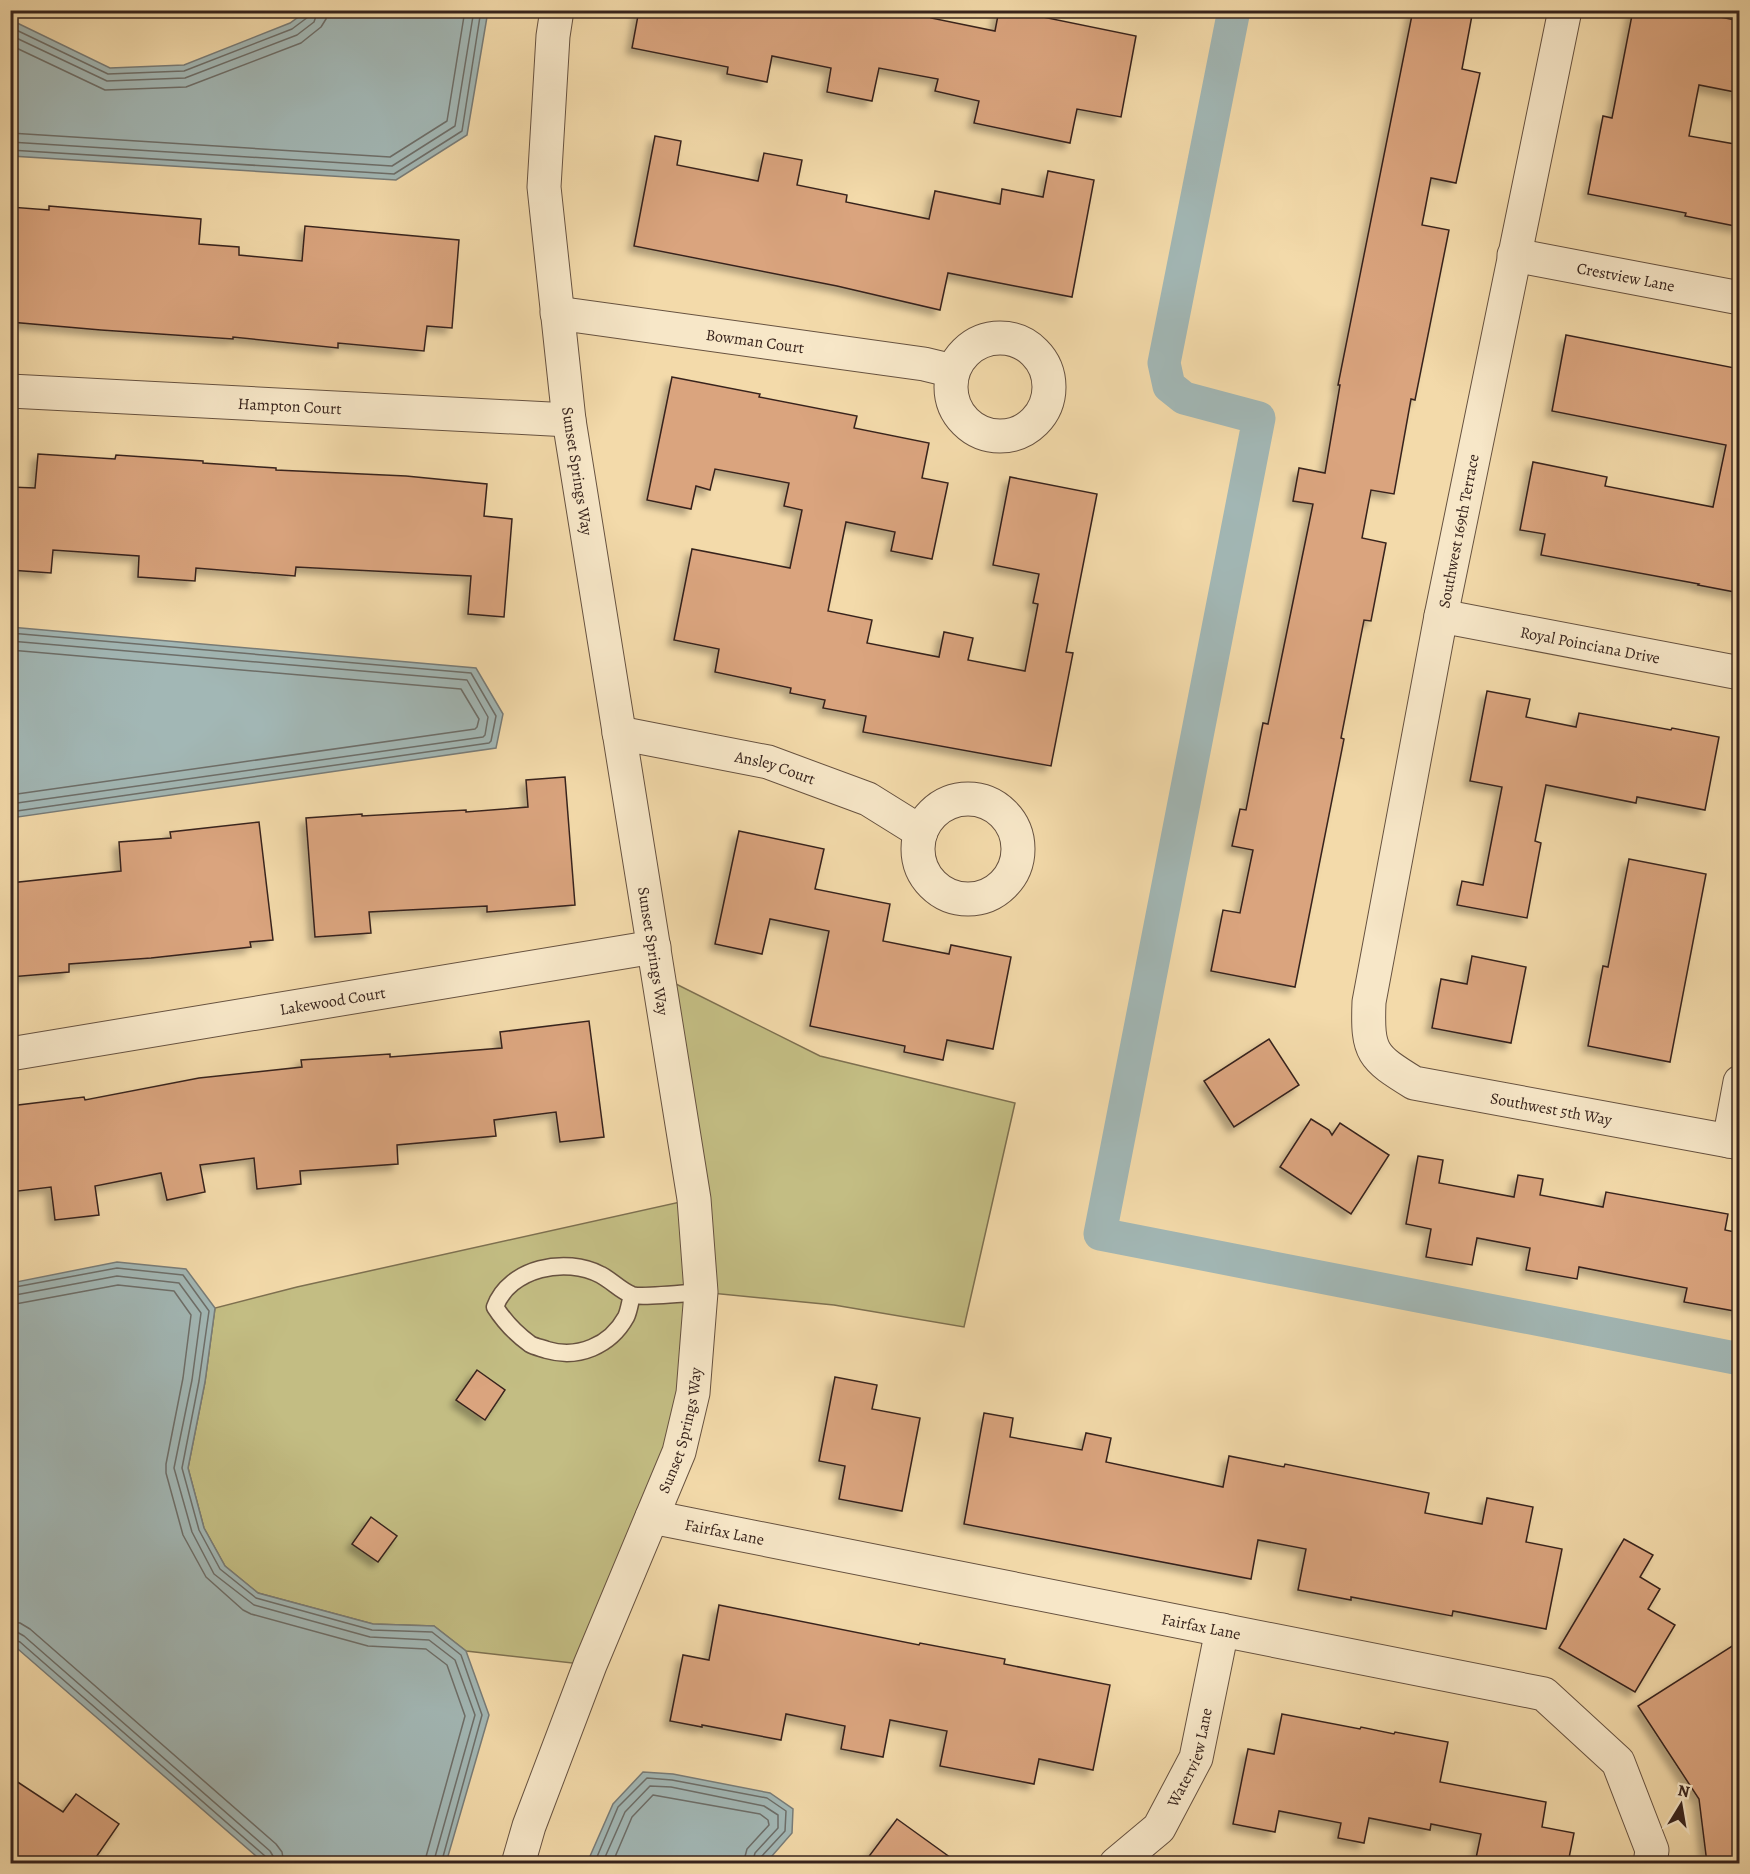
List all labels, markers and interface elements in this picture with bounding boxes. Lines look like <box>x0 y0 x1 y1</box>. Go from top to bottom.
street label: Crestview Lane <box>1575 257 1677 297</box>
street label: Bowman Court <box>704 324 805 359</box>
street label: Hampton Court <box>237 393 342 420</box>
street label: Sunset Springs Way <box>556 405 598 538</box>
street label: Southwest 169th Terrace <box>1433 452 1485 610</box>
street label: Royal Poinciana Drive <box>1518 621 1662 670</box>
street label: Ansley Court <box>732 746 818 791</box>
street label: Sunset Springs Way <box>632 885 674 1018</box>
street label: Lakewood Court <box>278 982 387 1021</box>
street label: Southwest 5th Way <box>1489 1087 1615 1131</box>
street label: Sunset Springs Way <box>653 1366 707 1497</box>
street label: Fairfax Lane <box>683 1514 766 1551</box>
street label: Fairfax Lane <box>1159 1608 1243 1646</box>
street label: Waterview Lane <box>1162 1706 1218 1812</box>
north arrow <box>1651 1775 1711 1835</box>
text: N <box>1676 1779 1692 1803</box>

